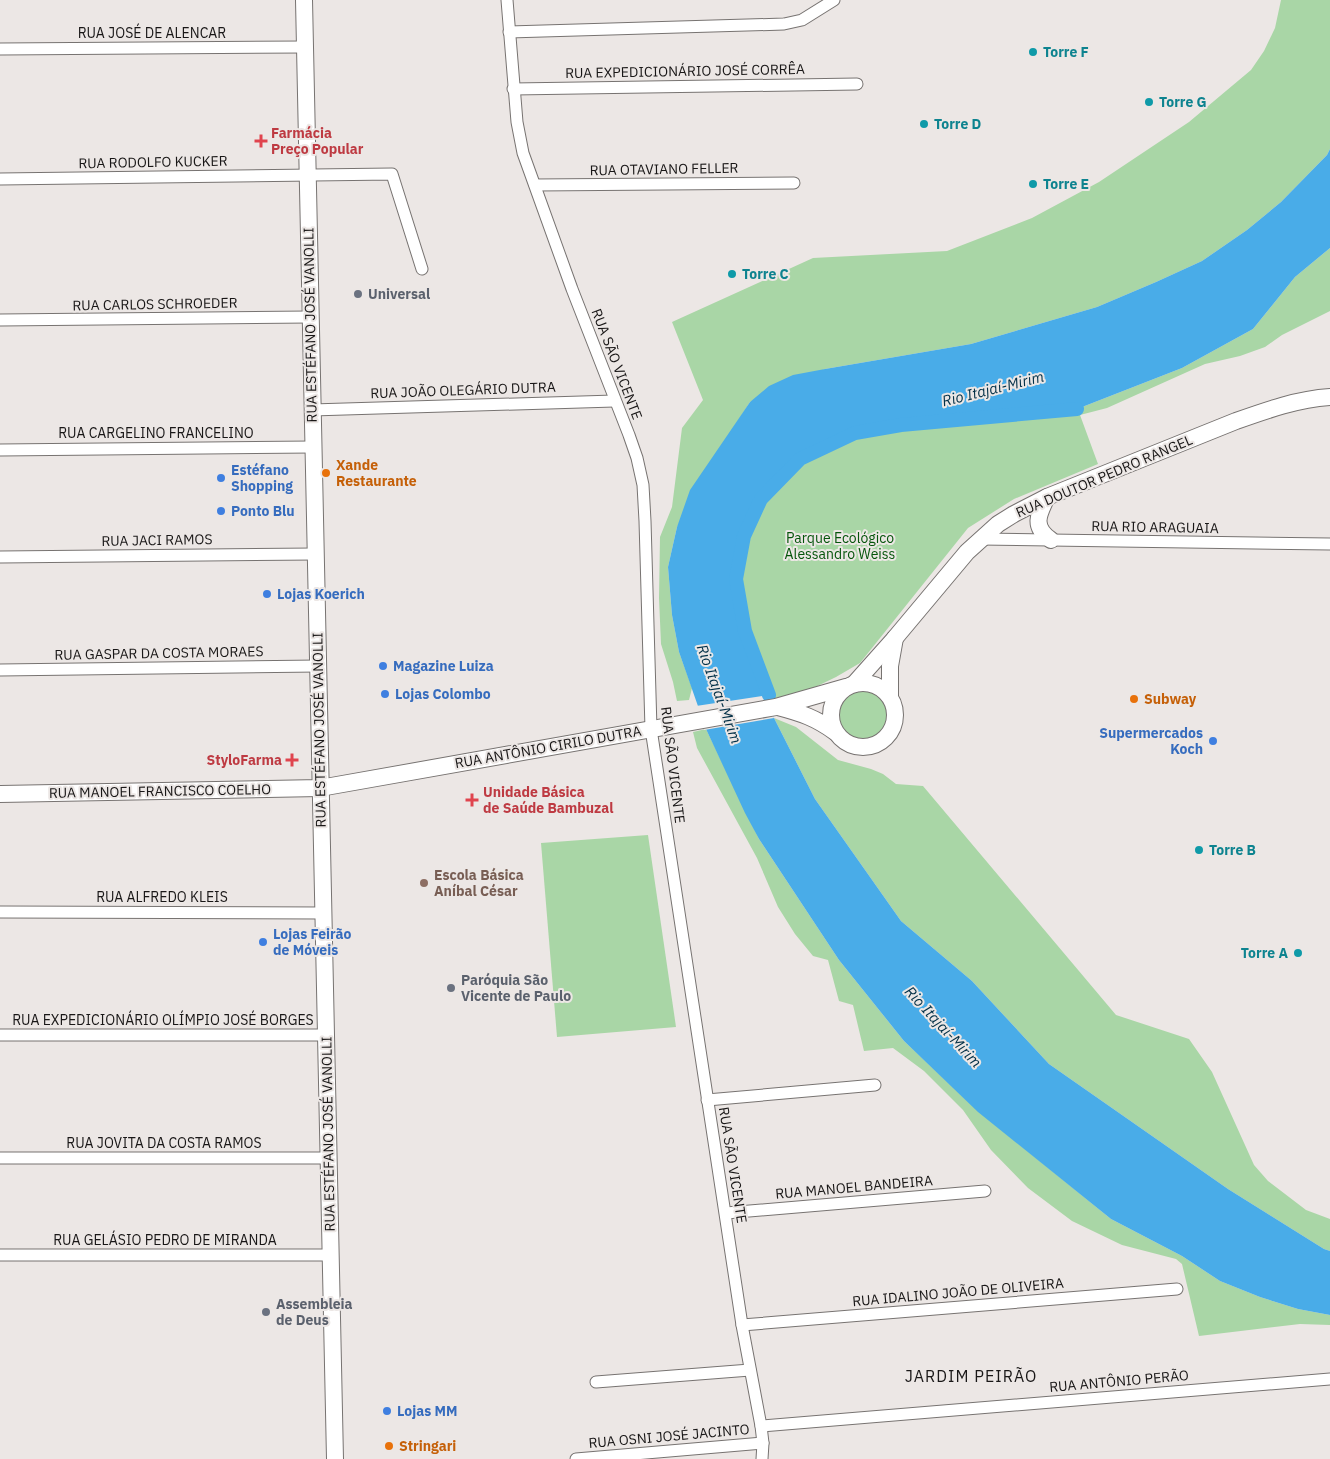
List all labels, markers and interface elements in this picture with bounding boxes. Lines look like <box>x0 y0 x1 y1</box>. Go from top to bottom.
street label: RUA JOSÉ DE ALENCAR <box>78 23 226 42</box>
place label: Torre F <box>1043 43 1089 61</box>
marker: Torre F <box>1027 46 1039 58</box>
street label: RUA EXPEDICIONÁRIO JOSÉ CORRÊA <box>565 59 805 82</box>
place label: Torre G <box>1159 93 1207 111</box>
marker: Torre G <box>1143 96 1155 108</box>
place label: Torre D <box>934 115 982 133</box>
marker: Torre D <box>918 118 930 130</box>
place label: Farmácia Preço Popular <box>271 124 364 158</box>
marker: Farmácia Preço Popular <box>255 135 267 147</box>
street label: RUA RODOLFO KUCKER <box>78 152 228 172</box>
street label: RUA OTAVIANO FELLER <box>589 159 739 179</box>
place label: Torre E <box>1043 175 1089 193</box>
marker: Torre E <box>1027 178 1039 190</box>
street label: RUA ESTÉFANO JOSÉ VANOLLI <box>298 227 321 423</box>
place label: Torre C <box>742 265 789 283</box>
marker: Torre C <box>726 268 738 280</box>
place label: Universal <box>368 285 430 303</box>
marker: Universal <box>352 288 364 300</box>
street label: RUA CARLOS SCHROEDER <box>72 294 238 314</box>
street label: RUA SÃO VICENTE <box>588 306 646 422</box>
water label: Rio Itajaí-Mirim <box>940 367 1046 410</box>
street label: RUA JOÃO OLEGÁRIO DUTRA <box>370 377 556 402</box>
street label: RUA CARGELINO FRANCELINO <box>58 424 254 442</box>
street label: RUA DOUTOR PEDRO RANGEL <box>1013 431 1195 521</box>
place label: Xande Restaurante <box>336 456 417 490</box>
place label: Estéfano Shopping <box>231 461 293 495</box>
marker: Xande Restaurante <box>320 467 332 479</box>
marker: Estéfano Shopping <box>215 472 227 484</box>
place label: Ponto Blu <box>231 502 295 520</box>
marker: Ponto Blu <box>215 505 227 517</box>
street label: RUA RIO ARAGUAIA <box>1091 517 1219 537</box>
park label: Parque Ecológico Alessandro Weiss <box>785 529 896 563</box>
street label: RUA JACI RAMOS <box>101 530 213 550</box>
place label: Lojas Koerich <box>277 585 365 603</box>
marker: Lojas Koerich <box>261 588 273 600</box>
street label: RUA ESTÉFANO JOSÉ VANOLLI <box>307 632 330 828</box>
street label: RUA GASPAR DA COSTA MORAES <box>54 642 264 664</box>
water label: Rio Itajaí-Mirim <box>693 642 746 746</box>
place label: Magazine Luiza <box>393 657 494 675</box>
marker: Magazine Luiza <box>377 660 389 672</box>
place label: Lojas Colombo <box>395 685 491 703</box>
marker: Lojas Colombo <box>379 688 391 700</box>
place label: Subway <box>1144 690 1197 708</box>
marker: Subway <box>1128 693 1140 705</box>
street label: RUA SÃO VICENTE <box>657 706 689 824</box>
street label: RUA ANTÔNIO CIRILO DUTRA <box>453 721 643 772</box>
place label: Supermercados Koch <box>1099 724 1203 758</box>
marker: Supermercados Koch <box>1207 735 1219 747</box>
place label: StyloFarma <box>207 751 282 769</box>
marker: StyloFarma <box>286 754 298 766</box>
street label: RUA MANOEL FRANCISCO COELHO <box>49 780 271 802</box>
place label: Unidade Básica de Saúde Bambuzal <box>483 783 614 817</box>
marker: Unidade Básica de Saúde Bambuzal <box>465 793 479 807</box>
place label: Torre B <box>1209 841 1256 859</box>
marker: Torre B <box>1193 844 1205 856</box>
place label: Escola Básica Aníbal César <box>434 866 524 900</box>
marker: Escola Básica Aníbal César <box>418 877 430 889</box>
street label: RUA ALFREDO KLEIS <box>96 888 228 906</box>
place label: Lojas Feirão de Móveis <box>273 925 352 959</box>
marker: Lojas Feirão de Móveis <box>257 936 269 948</box>
place label: Torre A <box>1241 944 1288 962</box>
marker: Torre A <box>1292 947 1304 959</box>
place label: Paróquia São Vicente de Paulo <box>461 971 571 1005</box>
marker: Paróquia São Vicente de Paulo <box>445 982 457 994</box>
water label: Rio Itajaí-Mirim <box>901 982 986 1071</box>
street label: RUA EXPEDICIONÁRIO OLÍMPIO JOSÉ BORGES <box>12 1010 314 1029</box>
street label: RUA ESTÉFANO JOSÉ VANOLLI <box>316 1036 339 1232</box>
street label: RUA SÃO VICENTE <box>715 1106 751 1224</box>
street label: RUA JOVITA DA COSTA RAMOS <box>66 1134 262 1152</box>
street label: RUA MANOEL BANDEIRA <box>775 1171 933 1203</box>
street label: RUA GELÁSIO PEDRO DE MIRANDA <box>53 1230 277 1249</box>
street label: RUA IDALINO JOÃO DE OLIVEIRA <box>851 1274 1065 1310</box>
place label: Assembleia de Deus <box>276 1295 353 1329</box>
marker: Assembleia de Deus <box>260 1306 272 1318</box>
street label: RUA ANTÔNIO PERÃO <box>1048 1365 1190 1396</box>
district label: JARDIM PEIRÃO <box>905 1366 1037 1386</box>
place label: Lojas MM <box>397 1402 457 1420</box>
marker: Lojas MM <box>381 1405 393 1417</box>
street label: RUA OSNI JOSÉ JACINTO <box>588 1419 750 1452</box>
place label: Stringari <box>399 1437 456 1455</box>
marker: Stringari <box>383 1440 395 1452</box>

